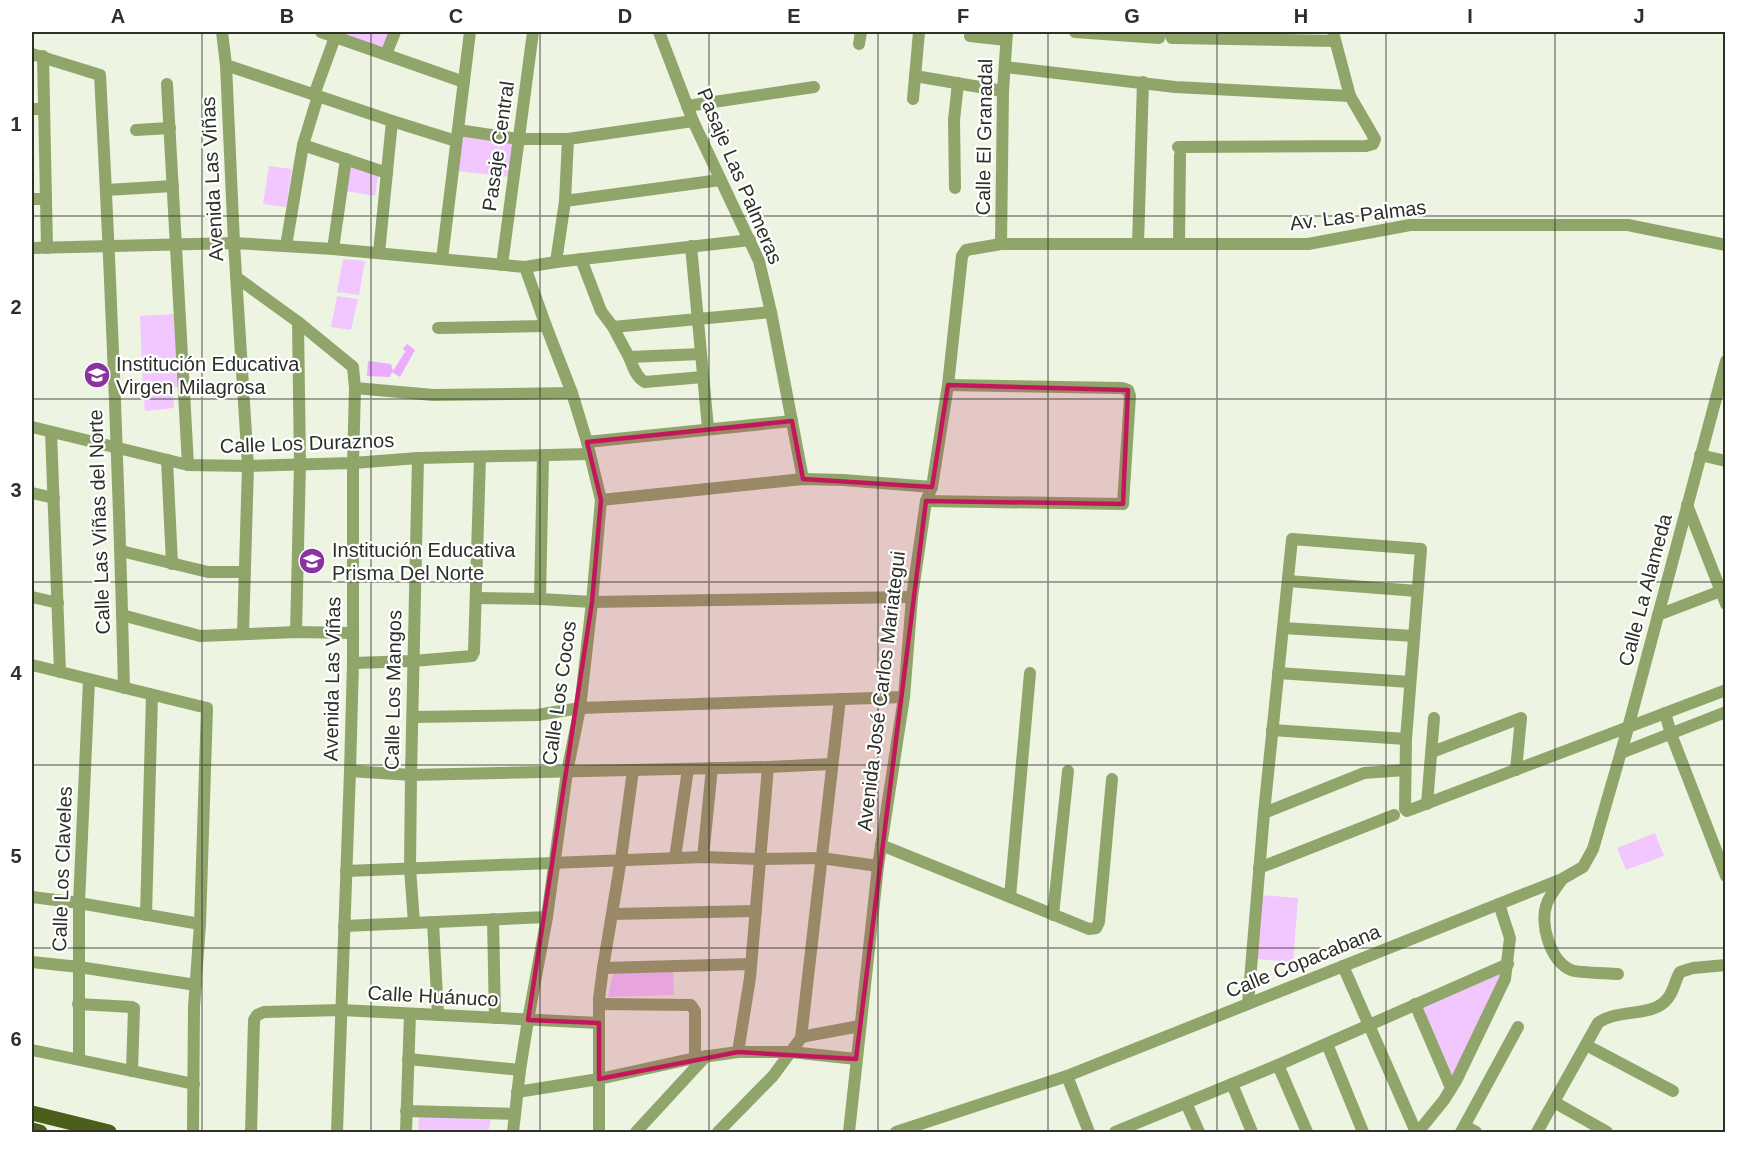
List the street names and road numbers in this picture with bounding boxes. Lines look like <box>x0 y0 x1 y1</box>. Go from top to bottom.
street label: Calle El Granadal <box>972 58 996 216</box>
street label: Pasaje Central <box>478 80 518 212</box>
street label: Pasaje Las Palmeras <box>693 85 787 267</box>
street label: Avenida Las Viñas <box>197 96 227 262</box>
street label: Av. Las Palmas <box>1289 196 1427 234</box>
street label: Calle Las Viñas del Norte <box>84 409 114 635</box>
street label: Calle Los Duraznos <box>219 429 395 457</box>
street label: Calle La Alameda <box>1614 511 1676 669</box>
street label: Avenida José Carlos Mariategui <box>853 550 909 832</box>
street label: Avenida Las Viñas <box>320 596 344 762</box>
street label: Calle Los Mangos <box>381 610 405 770</box>
street label: Calle Los Cocos <box>538 619 580 767</box>
street label: Calle Los Claveles <box>48 786 76 952</box>
street label: Calle Copacabana <box>1223 920 1384 1002</box>
street label: Calle Huánuco <box>367 982 499 1010</box>

